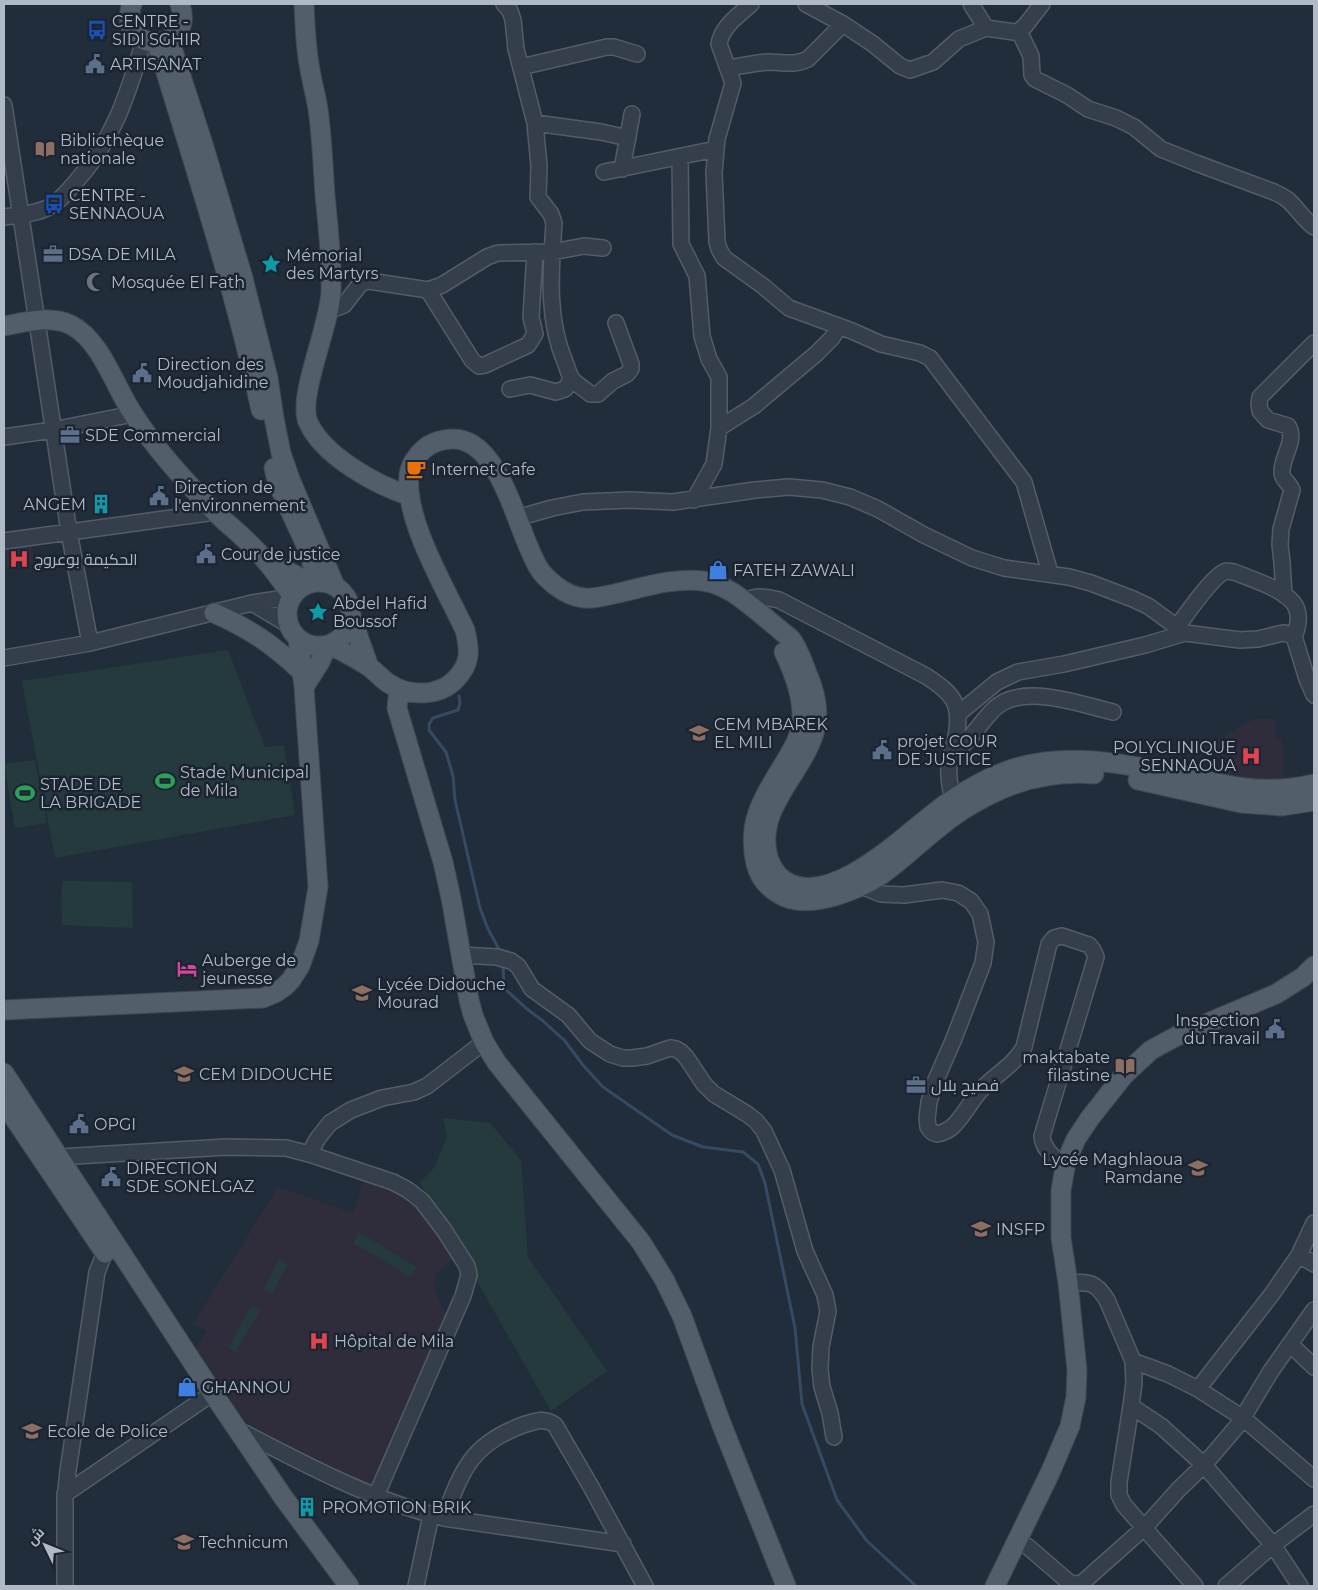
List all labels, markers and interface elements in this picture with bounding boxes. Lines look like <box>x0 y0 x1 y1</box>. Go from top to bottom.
place label: CENTRE - SIDI SGHIR <box>112 12 201 49</box>
bus stop icon: CENTRE - SIDI SGHIR <box>86 19 108 41</box>
public building icon: ARTISANAT <box>84 53 106 75</box>
place label: ARTISANAT <box>110 55 202 74</box>
place label: Bibliothèque nationale <box>60 131 164 168</box>
library icon: Bibliothèque nationale <box>34 138 56 160</box>
place label: CENTRE - SENNAOUA <box>69 186 165 223</box>
bus stop icon: CENTRE - SENNAOUA <box>43 193 65 215</box>
office icon: DSA DE MILA <box>42 243 64 265</box>
place label: DSA DE MILA <box>68 245 176 264</box>
place label: Mémorial des Martyrs <box>286 246 379 283</box>
place icon: Mémorial des Martyrs <box>260 253 282 275</box>
mosque icon: Mosquée El Fath <box>85 271 107 293</box>
place label: Mosquée El Fath <box>111 273 245 292</box>
place label: Direction des Moudjahidine <box>157 355 269 392</box>
public building icon: Direction des Moudjahidine <box>131 362 153 384</box>
office icon: SDE Commercial <box>59 424 81 446</box>
place label: SDE Commercial <box>85 426 221 445</box>
cafe icon: Internet Cafe <box>405 458 427 480</box>
place label: Internet Cafe <box>431 460 536 479</box>
place label: Direction de l'environnement <box>174 478 307 515</box>
public building icon: Direction de l'environnement <box>148 485 170 507</box>
building icon: ANGEM <box>90 493 112 515</box>
place label: ANGEM <box>23 495 86 514</box>
public building icon: Cour de justice <box>195 543 217 565</box>
place label: Cour de justice <box>221 545 340 564</box>
hospital icon: الحكيمة بوعروج <box>8 548 30 570</box>
place label: الحكيمة بوعروج <box>34 550 138 571</box>
shop icon: FATEH ZAWALI <box>707 559 729 581</box>
place label: FATEH ZAWALI <box>733 561 855 580</box>
place label: Abdel Hafid Boussof <box>333 594 427 631</box>
place icon: Abdel Hafid Boussof <box>307 601 329 623</box>
place label: CEM MBAREK EL MILI <box>714 715 829 752</box>
school or university icon: CEM MBAREK EL MILI <box>688 722 710 744</box>
place label: projet COUR DE JUSTICE <box>897 732 997 769</box>
place label: POLYCLINIQUE SENNAOUA <box>1113 738 1237 775</box>
public building icon: projet COUR DE JUSTICE <box>871 739 893 761</box>
hospital icon: POLYCLINIQUE SENNAOUA <box>1240 745 1262 767</box>
place label: Stade Municipal de Mila <box>180 763 309 800</box>
sports icon: Stade Municipal de Mila <box>154 770 176 792</box>
place label: STADE DE LA BRIGADE <box>40 775 141 812</box>
sports icon: STADE DE LA BRIGADE <box>14 782 36 804</box>
place label: Auberge de jeunesse <box>200 951 296 988</box>
hotel icon: Auberge de jeunesse <box>176 958 198 980</box>
place label: Lycée Didouche Mourad <box>377 975 506 1012</box>
school or university icon: Lycée Didouche Mourad <box>351 982 373 1004</box>
place label: Inspection du Travail <box>1175 1011 1260 1048</box>
public building icon: Inspection du Travail <box>1264 1018 1286 1040</box>
place label: maktabate filastine <box>1022 1048 1110 1085</box>
library icon: maktabate filastine <box>1114 1055 1136 1077</box>
school or university icon: CEM DIDOUCHE <box>173 1063 195 1085</box>
place label: CEM DIDOUCHE <box>199 1065 333 1084</box>
office icon: فصيح بلال <box>905 1074 927 1096</box>
place label: فصيح بلال <box>931 1076 999 1097</box>
public building icon: OPGI <box>68 1113 90 1135</box>
place label: OPGI <box>94 1115 136 1134</box>
place label: Lycée Maghlaoua Ramdane <box>1042 1150 1183 1187</box>
school or university icon: Lycée Maghlaoua Ramdane <box>1187 1157 1209 1179</box>
place label: DIRECTION SDE SONELGAZ <box>126 1159 254 1196</box>
public building icon: DIRECTION SDE SONELGAZ <box>100 1166 122 1188</box>
school or university icon: INSFP <box>970 1218 992 1240</box>
place label: INSFP <box>996 1220 1045 1239</box>
hospital icon: Hôpital de Mila <box>308 1330 330 1352</box>
place label: Hôpital de Mila <box>334 1332 454 1351</box>
shop icon: GHANNOU <box>176 1376 198 1398</box>
place label: GHANNOU <box>202 1378 291 1397</box>
school or university icon: Ecole de Police <box>21 1420 43 1442</box>
place label: Ecole de Police <box>47 1422 168 1441</box>
building icon: PROMOTION BRIK <box>296 1496 318 1518</box>
place label: PROMOTION BRIK <box>322 1498 472 1517</box>
north arrow <box>20 1520 70 1570</box>
text: ش <box>23 1523 48 1549</box>
school or university icon: Technicum <box>173 1531 195 1553</box>
place label: Technicum <box>199 1533 289 1552</box>

